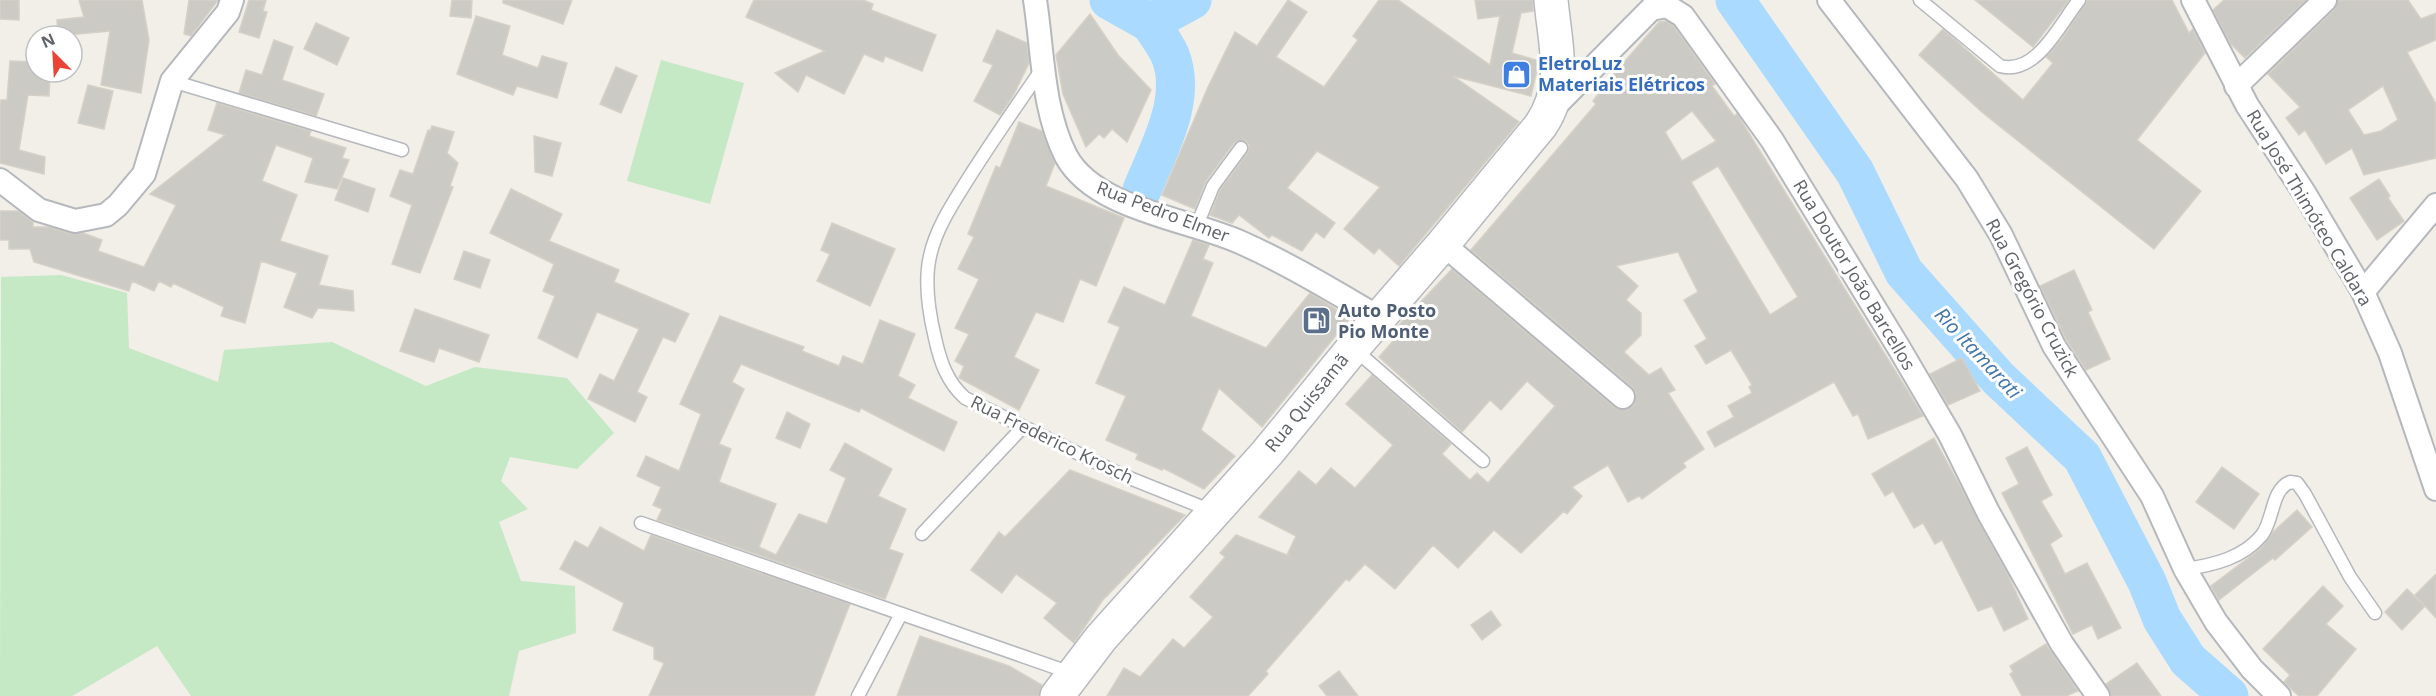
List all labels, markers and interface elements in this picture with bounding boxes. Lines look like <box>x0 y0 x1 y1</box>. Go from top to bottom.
north arrow <box>24 24 84 84</box>
text: N <box>37 28 58 53</box>
place label: EletroLuz Materiais Elétricos <box>1538 51 1705 96</box>
shop icon: EletroLuz Materiais Elétricos <box>1501 58 1533 90</box>
street label: Rua José Thimóteo Caldara <box>2242 105 2378 310</box>
street label: Rua Pedro Elmer <box>1094 175 1234 248</box>
street label: Rua Doutor João Barcellos <box>1788 175 1921 374</box>
street label: Rua Gregório Cruzick <box>1981 214 2085 381</box>
place label: Auto Posto Pio Monte <box>1338 298 1436 343</box>
water label: Rio Itamarati <box>1929 301 2028 405</box>
fuel station icon: Auto Posto Pio Monte <box>1301 305 1333 337</box>
street label: Rua Quissamã <box>1259 348 1353 457</box>
street label: Rua Frederico Krosch <box>967 389 1138 489</box>

